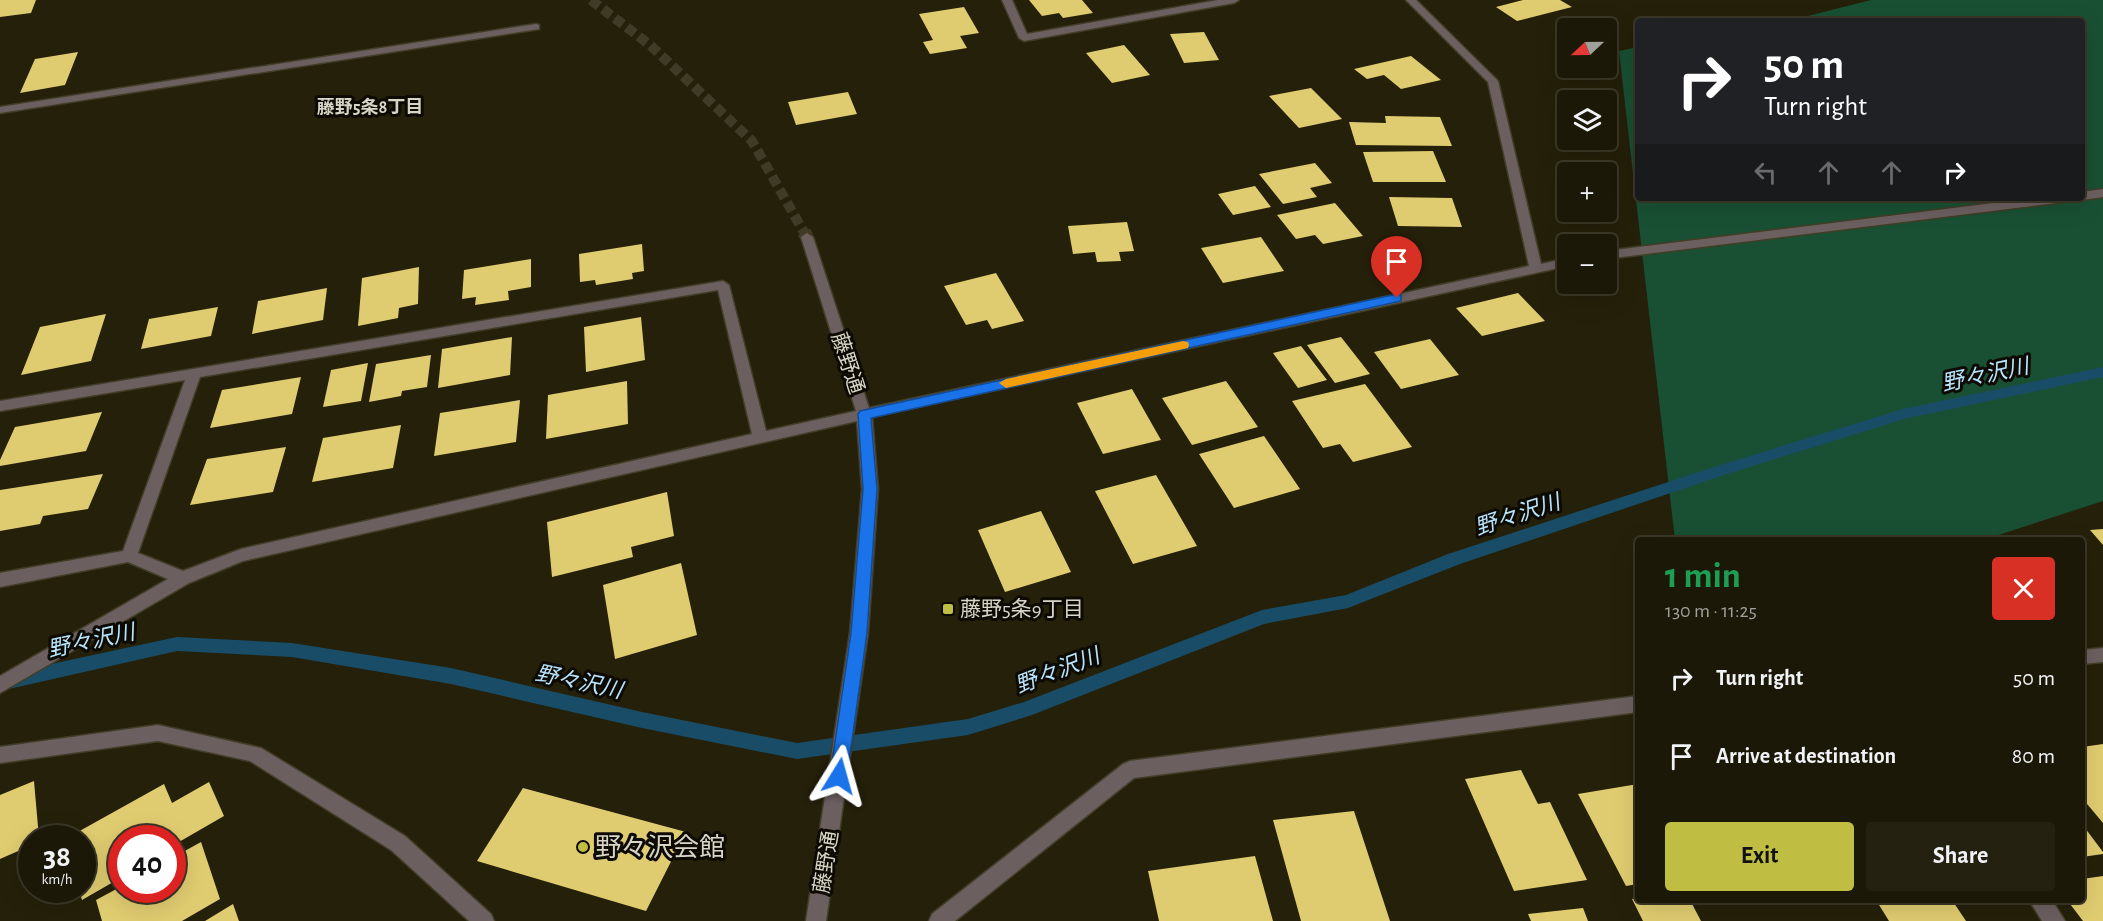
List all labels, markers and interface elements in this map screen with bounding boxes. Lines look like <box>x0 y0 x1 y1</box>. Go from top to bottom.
north arrow <box>1557 18 1617 78</box>
map controls <box>1557 18 1617 294</box>
icon: right <box>1665 42 1743 120</box>
text: 50 m <box>1764 44 1844 86</box>
button: layers <box>1557 90 1617 150</box>
text: Turn right <box>1764 93 1867 120</box>
district label: 藤野5条8丁目 <box>317 97 423 117</box>
icon: left <box>1749 156 1782 189</box>
icon: ahead <box>1812 156 1845 189</box>
icon: ahead <box>1875 156 1908 189</box>
icon: right <box>1938 156 1971 189</box>
button: + <box>1557 162 1617 222</box>
button: − <box>1557 234 1617 294</box>
pin <box>1371 236 1422 298</box>
icon: arrive <box>1380 245 1413 278</box>
street label: 藤野通 <box>828 330 868 396</box>
water label: 野々沢川 <box>1940 354 2032 395</box>
water label: 野々沢川 <box>1472 489 1564 539</box>
button: close <box>1992 557 2055 620</box>
text: 1 min <box>1665 558 1741 594</box>
place label: 藤野5条9丁目 <box>960 598 1084 620</box>
text: 130 m · 11:25 <box>1665 601 1757 621</box>
marker: 藤野5条9丁目 <box>941 602 955 616</box>
water label: 野々沢川 <box>46 620 138 661</box>
water label: 野々沢川 <box>1012 643 1104 697</box>
water label: 野々沢川 <box>533 661 626 702</box>
icon: right <box>1665 662 1698 695</box>
text: Turn right <box>1716 667 1803 689</box>
text: 50 m <box>2013 667 2055 689</box>
icon: arrive <box>1665 740 1698 773</box>
position arrow <box>807 744 871 808</box>
text: Arrive at destination <box>1716 745 1896 767</box>
text: 80 m <box>2012 745 2055 767</box>
button: Exit <box>1665 822 1854 891</box>
button: Share <box>1866 822 2055 891</box>
speed limit sign: 40 <box>108 825 186 903</box>
street label: 藤野通 <box>810 829 842 895</box>
place label: 野々沢会館 <box>595 834 725 861</box>
marker: 野々沢会館 <box>576 840 590 854</box>
text: 38 <box>43 842 71 872</box>
text: km/h <box>42 872 72 887</box>

